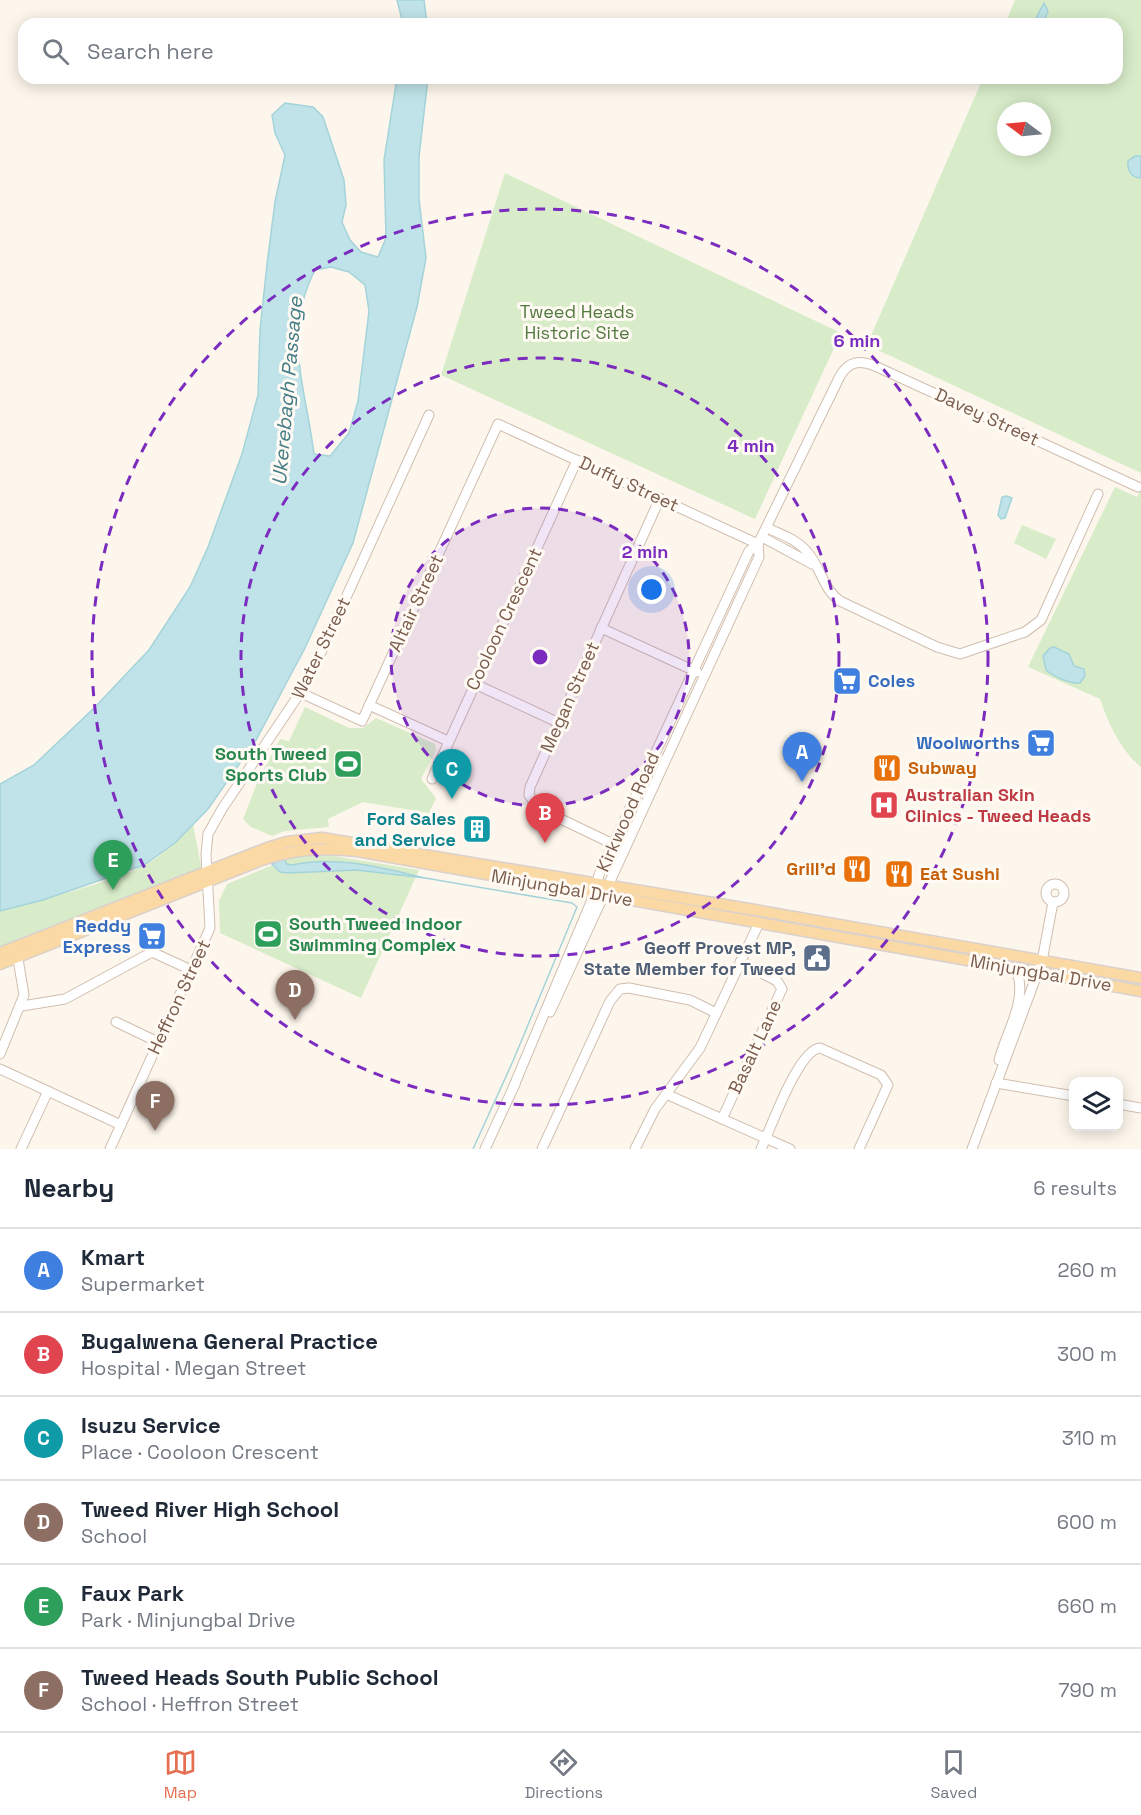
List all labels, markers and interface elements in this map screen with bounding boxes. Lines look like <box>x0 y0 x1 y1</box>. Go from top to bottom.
search box <box>18 18 1123 84</box>
icon: search <box>39 35 72 68</box>
text: Search here <box>87 37 214 65</box>
north arrow <box>997 102 1051 156</box>
water label: Ukerebagh Passage <box>266 295 308 486</box>
park label: Tweed Heads Historic Site <box>520 300 634 344</box>
text: 6 min <box>834 329 880 352</box>
street label: Davey Street <box>931 382 1043 451</box>
text: 4 min <box>727 434 775 457</box>
street label: Duffy Street <box>576 450 683 517</box>
text: 2 min <box>622 540 668 563</box>
street label: Cooloon Crescent <box>460 544 547 694</box>
street label: Altair Street <box>383 550 448 655</box>
your location <box>637 575 666 604</box>
street label: Water Street <box>286 593 355 702</box>
street label: Megan Street <box>535 638 604 756</box>
centre of rings <box>530 647 550 667</box>
supermarket icon: Coles <box>831 665 863 697</box>
place label: Coles <box>868 669 915 692</box>
supermarket icon: Woolworths <box>1025 727 1057 759</box>
place label: Woolworths <box>916 731 1020 754</box>
pin: A <box>782 732 822 782</box>
place label: South Tweed Sports Club <box>215 742 327 786</box>
sports icon: South Tweed Sports Club <box>332 748 364 780</box>
street label: Kirkwood Road <box>591 748 664 875</box>
pin: C <box>432 750 472 799</box>
restaurant icon: Subway <box>871 752 903 784</box>
place label: Subway <box>908 756 977 779</box>
place label: Australian Skin Clinics - Tweed Heads <box>905 783 1091 827</box>
hospital icon: Australian Skin Clinics - Tweed Heads <box>868 789 900 821</box>
pin: B <box>526 794 564 843</box>
place label: Ford Sales and Service <box>354 807 456 851</box>
building icon: Ford Sales and Service <box>461 813 493 845</box>
pin: E <box>94 840 132 890</box>
restaurant icon: Grill'd <box>841 853 873 885</box>
place label: Grill'd <box>786 857 836 880</box>
restaurant icon: Eat Sushi <box>883 858 915 890</box>
place label: Eat Sushi <box>920 862 1000 885</box>
street label: Minjungbal Drive <box>490 864 635 911</box>
place label: South Tweed Indoor Swimming Complex <box>289 912 462 956</box>
place label: Reddy Express <box>63 914 131 958</box>
sports icon: South Tweed Indoor Swimming Complex <box>252 918 284 950</box>
supermarket icon: Reddy Express <box>136 920 168 952</box>
street label: Heffron Street <box>142 936 215 1058</box>
place label: Geoff Provest MP, State Member for Tweed <box>584 936 796 980</box>
public building icon: Geoff Provest MP, State Member for Tweed <box>801 942 833 974</box>
street label: Minjungbal Drive <box>969 949 1114 996</box>
pin: D <box>276 970 314 1020</box>
street label: Basalt Lane <box>723 996 786 1097</box>
map controls <box>1069 1077 1123 1131</box>
button: layers <box>1069 1077 1123 1131</box>
pin: F <box>136 1082 174 1131</box>
text: Nearby <box>24 1171 114 1205</box>
text: 6 results <box>1033 1175 1117 1201</box>
text: Kmart <box>81 1243 145 1271</box>
text: A <box>37 1257 50 1283</box>
text: 260 m <box>1058 1257 1117 1283</box>
text: Supermarket <box>81 1271 205 1297</box>
text: Bugalwena General Practice <box>81 1327 378 1355</box>
text: B <box>37 1341 50 1367</box>
text: 300 m <box>1057 1341 1117 1367</box>
text: Hospital · Megan Street <box>81 1355 306 1381</box>
text: Isuzu Service <box>81 1411 221 1439</box>
text: C <box>37 1425 50 1451</box>
text: 310 m <box>1062 1425 1117 1451</box>
text: Place · Cooloon Crescent <box>81 1439 319 1465</box>
text: Tweed River High School <box>81 1495 339 1523</box>
text: D <box>37 1509 50 1535</box>
text: 600 m <box>1057 1509 1117 1535</box>
text: School <box>81 1523 147 1549</box>
text: Faux Park <box>81 1579 184 1607</box>
text: E <box>38 1593 49 1619</box>
text: 660 m <box>1057 1593 1117 1619</box>
text: Park · Minjungbal Drive <box>81 1607 296 1633</box>
text: Tweed Heads South Public School <box>81 1663 439 1691</box>
text: F <box>38 1677 49 1703</box>
text: 790 m <box>1058 1677 1117 1703</box>
text: School · Heffron Street <box>81 1691 299 1717</box>
tab: Map <box>164 1746 197 1803</box>
tab: Directions <box>525 1746 603 1803</box>
tab: Saved <box>931 1746 977 1803</box>

